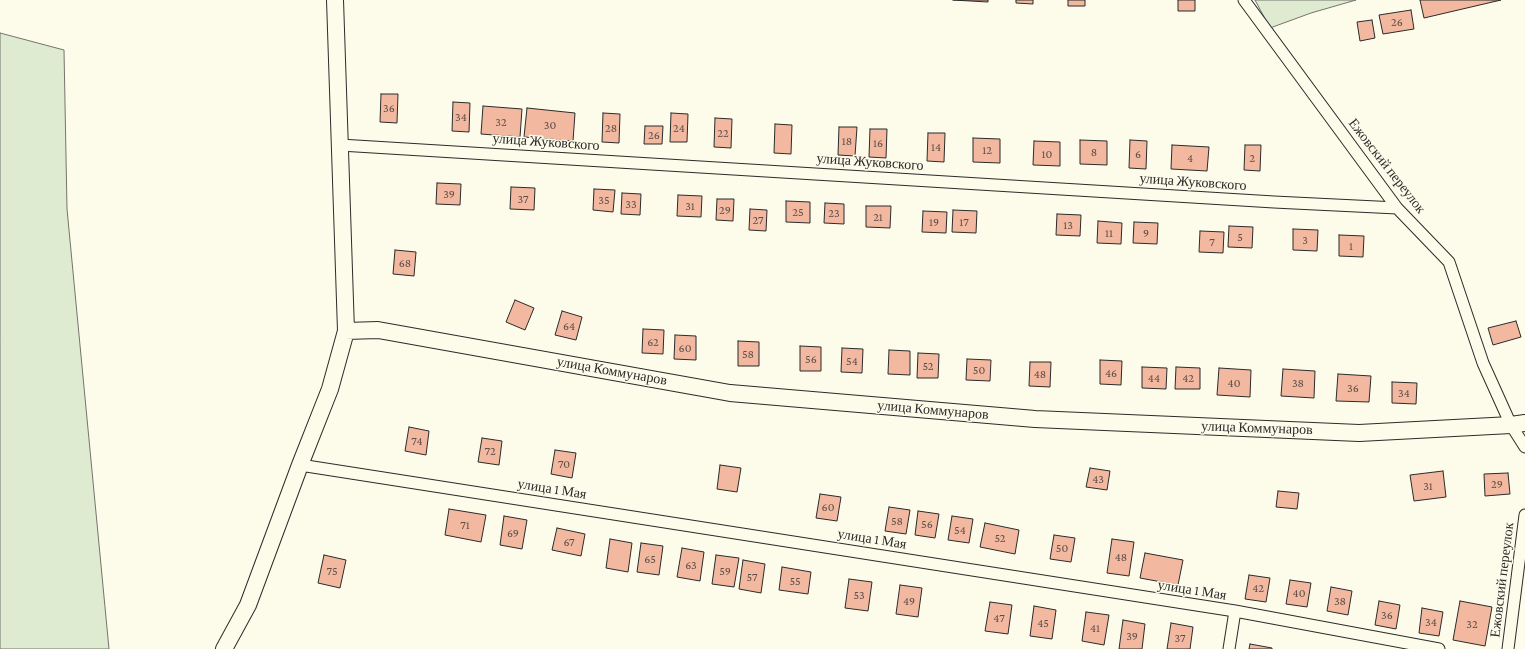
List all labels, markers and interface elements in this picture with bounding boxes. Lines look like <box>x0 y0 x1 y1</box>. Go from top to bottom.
house number: 26 <box>1391 15 1403 29</box>
house number: 36 <box>383 101 395 115</box>
house number: 34 <box>455 110 467 124</box>
house number: 32 <box>495 115 507 129</box>
street label: Ежовский переулок <box>1345 115 1429 217</box>
house number: 30 <box>544 118 556 132</box>
house number: 28 <box>605 121 617 135</box>
house number: 24 <box>673 121 685 135</box>
house number: 22 <box>717 126 729 140</box>
house number: 26 <box>648 128 660 142</box>
street label: улица Жуковского <box>492 130 600 154</box>
house number: 18 <box>842 134 852 148</box>
house number: 16 <box>873 136 883 150</box>
house number: 14 <box>931 140 941 154</box>
house number: 12 <box>982 143 992 157</box>
house number: 8 <box>1091 145 1097 159</box>
house number: 10 <box>1042 147 1052 161</box>
house number: 6 <box>1135 147 1141 161</box>
street label: улица Жуковского <box>816 150 924 174</box>
house number: 4 <box>1187 151 1193 165</box>
house number: 2 <box>1249 151 1255 165</box>
street label: улица Жуковского <box>1139 170 1247 194</box>
house number: 39 <box>443 187 455 201</box>
house number: 37 <box>517 192 529 206</box>
house number: 35 <box>598 193 610 207</box>
house number: 33 <box>625 197 637 211</box>
house number: 31 <box>685 199 695 213</box>
house number: 29 <box>719 203 731 217</box>
house number: 25 <box>792 205 804 219</box>
house number: 23 <box>828 206 840 220</box>
house number: 21 <box>873 210 883 224</box>
house number: 27 <box>752 213 764 227</box>
house number: 19 <box>929 215 939 229</box>
house number: 17 <box>959 215 969 229</box>
house number: 13 <box>1063 218 1073 232</box>
house number: 11 <box>1105 226 1113 240</box>
house number: 9 <box>1143 226 1149 240</box>
house number: 5 <box>1237 230 1243 244</box>
house number: 3 <box>1302 233 1308 247</box>
house number: 7 <box>1209 235 1215 249</box>
house number: 1 <box>1349 239 1353 253</box>
house number: 68 <box>399 256 411 270</box>
house number: 64 <box>563 319 575 333</box>
house number: 62 <box>647 335 659 349</box>
house number: 60 <box>679 341 691 355</box>
house number: 58 <box>742 347 754 361</box>
house number: 56 <box>805 352 817 366</box>
street label: улица Коммунаров <box>556 353 668 389</box>
house number: 54 <box>846 354 858 368</box>
house number: 52 <box>922 359 934 373</box>
house number: 50 <box>973 363 985 377</box>
house number: 46 <box>1105 366 1117 380</box>
house number: 48 <box>1034 367 1046 381</box>
house number: 44 <box>1148 371 1160 385</box>
house number: 42 <box>1182 371 1194 385</box>
house number: 40 <box>1228 376 1240 390</box>
house number: 38 <box>1292 376 1304 390</box>
house number: 36 <box>1347 381 1359 395</box>
house number: 34 <box>1398 386 1410 400</box>
street label: улица Коммунаров <box>877 397 989 423</box>
street label: улица Коммунаров <box>1201 418 1313 438</box>
house number: 74 <box>411 434 423 448</box>
house number: 72 <box>484 444 496 458</box>
house number: 70 <box>558 457 570 471</box>
house number: 43 <box>1092 472 1104 486</box>
street label: улица 1 Мая <box>516 475 588 503</box>
house number: 29 <box>1491 477 1503 491</box>
house number: 31 <box>1423 479 1433 493</box>
house number: 60 <box>822 500 834 514</box>
house number: 58 <box>891 514 903 528</box>
house number: 56 <box>921 517 933 531</box>
house number: 71 <box>460 518 470 532</box>
street label: Ежовский переулок <box>1487 522 1517 638</box>
house number: 54 <box>954 523 966 537</box>
street label: улица 1 Мая <box>836 525 908 553</box>
house number: 69 <box>507 526 519 540</box>
house number: 52 <box>994 531 1006 545</box>
house number: 67 <box>563 535 575 549</box>
house number: 50 <box>1056 541 1068 555</box>
house number: 48 <box>1115 550 1127 564</box>
house number: 65 <box>644 552 656 566</box>
house number: 63 <box>685 558 697 572</box>
house number: 75 <box>326 564 338 578</box>
house number: 59 <box>719 564 731 578</box>
house number: 57 <box>747 570 757 584</box>
house number: 55 <box>789 574 801 588</box>
street label: улица 1 Мая <box>1156 576 1228 604</box>
house number: 42 <box>1252 581 1264 595</box>
house number: 40 <box>1293 586 1305 600</box>
house number: 53 <box>853 588 865 602</box>
house number: 49 <box>903 594 915 608</box>
house number: 38 <box>1334 594 1346 608</box>
house number: 36 <box>1381 608 1393 622</box>
house number: 47 <box>993 611 1005 625</box>
house number: 34 <box>1425 615 1437 629</box>
house number: 45 <box>1037 616 1049 630</box>
house number: 32 <box>1466 617 1478 631</box>
house number: 41 <box>1090 621 1100 635</box>
house number: 39 <box>1126 629 1138 643</box>
house number: 37 <box>1174 631 1186 645</box>

